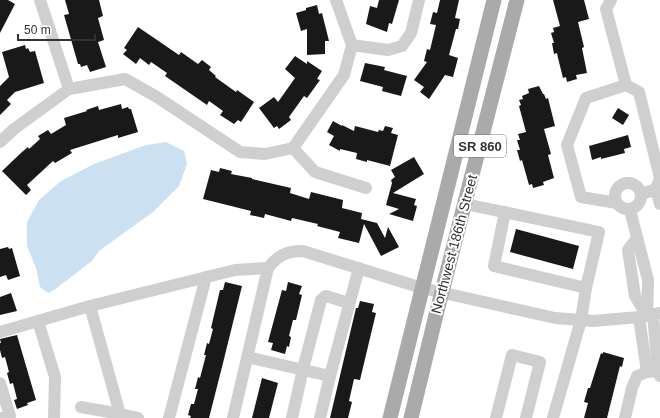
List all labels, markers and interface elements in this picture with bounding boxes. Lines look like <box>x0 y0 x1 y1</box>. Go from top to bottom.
scale bar <box>18 16 95 42</box>
text: 50 m <box>24 23 51 37</box>
road number: SR 860 <box>454 135 506 157</box>
street label: Northwest 186th Street <box>428 173 480 315</box>

